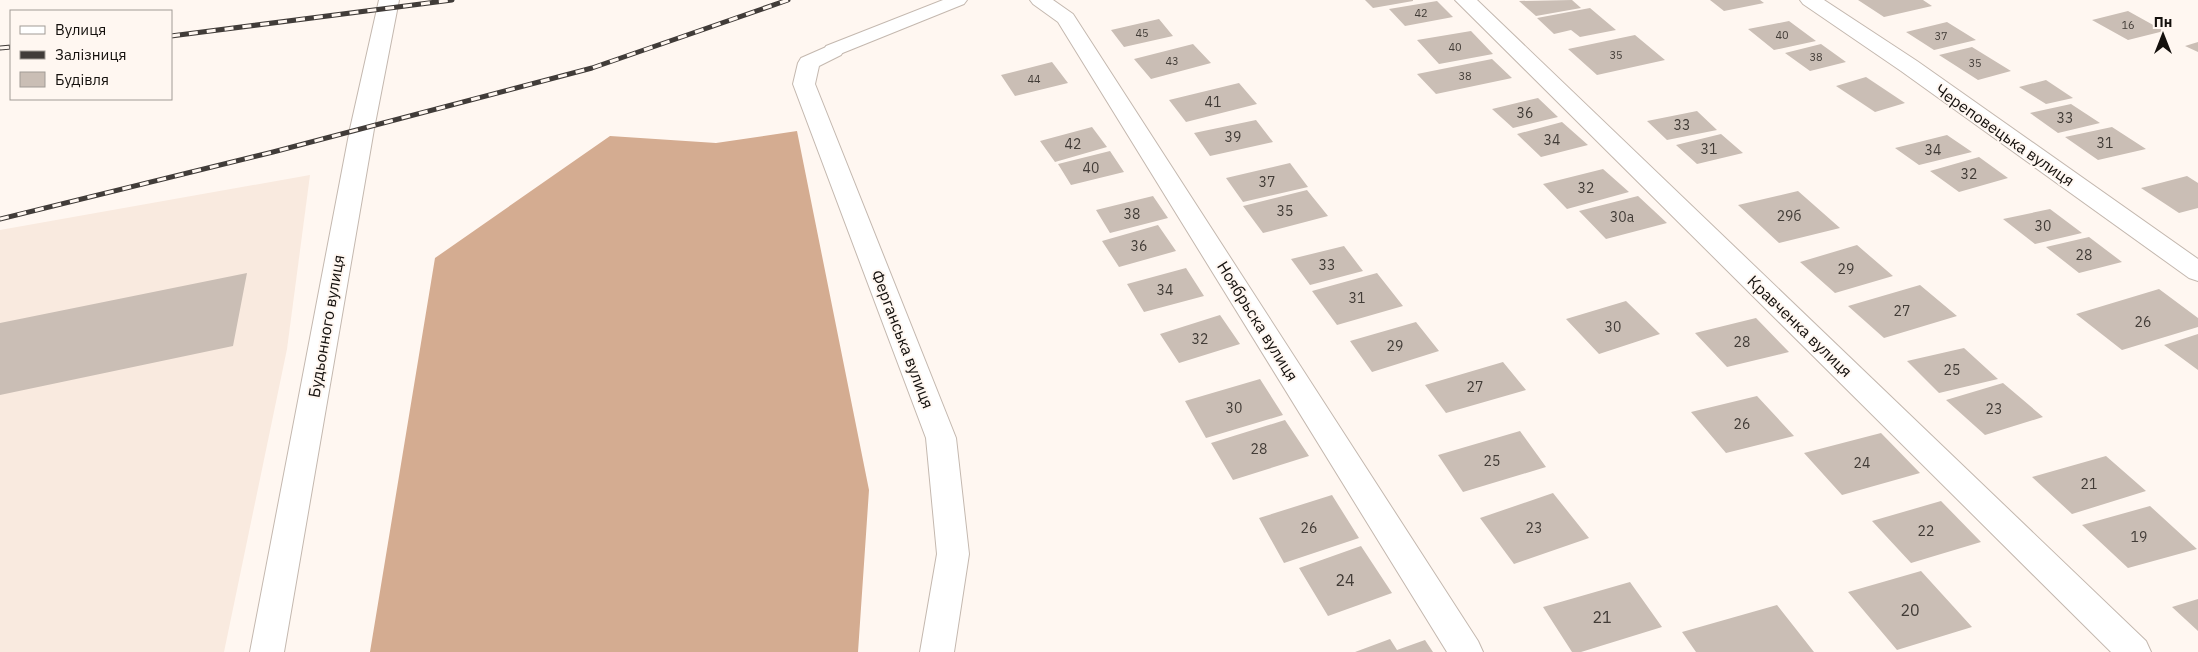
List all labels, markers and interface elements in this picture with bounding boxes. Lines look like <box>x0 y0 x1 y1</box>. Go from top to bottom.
house number: 42 <box>1414 6 1428 20</box>
legend <box>10 10 172 100</box>
north arrow <box>2138 10 2188 60</box>
text: Пн <box>2154 13 2172 31</box>
house number: 16 <box>2121 18 2135 32</box>
text: Вулиця <box>55 20 106 39</box>
house number: 45 <box>1135 26 1149 40</box>
house number: 40 <box>1775 28 1789 42</box>
house number: 37 <box>1934 29 1948 43</box>
house number: 40 <box>1448 40 1462 54</box>
text: Залізниця <box>55 45 126 64</box>
house number: 35 <box>1609 48 1623 62</box>
house number: 38 <box>1809 50 1823 64</box>
house number: 43 <box>1165 54 1179 68</box>
house number: 35 <box>1968 56 1982 70</box>
house number: 38 <box>1458 69 1472 83</box>
text: Будівля <box>55 70 109 89</box>
house number: 44 <box>1027 72 1041 86</box>
street label: Череповецька вулиця <box>1932 79 2078 191</box>
house number: 41 <box>1205 93 1221 111</box>
house number: 36 <box>1517 104 1533 122</box>
house number: 33 <box>2057 109 2073 127</box>
house number: 33 <box>1674 116 1690 134</box>
house number: 39 <box>1225 128 1241 146</box>
house number: 34 <box>1544 131 1560 149</box>
house number: 31 <box>2097 134 2113 152</box>
house number: 42 <box>1065 135 1081 153</box>
house number: 31 <box>1701 140 1717 158</box>
house number: 34 <box>1925 141 1941 159</box>
house number: 40 <box>1083 159 1099 177</box>
house number: 32 <box>1961 165 1977 183</box>
house number: 37 <box>1259 173 1275 191</box>
house number: 32 <box>1578 179 1594 197</box>
house number: 35 <box>1277 202 1293 220</box>
house number: 38 <box>1124 205 1140 223</box>
house number: 29б <box>1777 207 1801 225</box>
house number: 30а <box>1610 208 1635 226</box>
house number: 30 <box>2035 217 2051 235</box>
house number: 36 <box>1131 237 1147 255</box>
house number: 28 <box>2076 246 2092 264</box>
street label: Будьонного вулиця <box>304 253 348 399</box>
house number: 33 <box>1319 256 1335 274</box>
street label: Ноябрьска вулиця <box>1213 257 1303 385</box>
house number: 29 <box>1838 260 1854 278</box>
street label: Ферганська вулиця <box>867 267 939 411</box>
street label: Кравченка вулиця <box>1743 271 1857 381</box>
house number: 34 <box>1157 281 1173 299</box>
house number: 31 <box>1349 289 1365 307</box>
house number: 27 <box>1894 302 1910 320</box>
house number: 26 <box>2135 313 2151 331</box>
house number: 30 <box>1605 318 1621 336</box>
house number: 32 <box>1192 330 1208 348</box>
house number: 28 <box>1734 333 1750 351</box>
house number: 29 <box>1387 337 1403 355</box>
house number: 25 <box>1944 361 1960 379</box>
house number: 27 <box>1467 378 1483 396</box>
house number: 30 <box>1226 399 1242 417</box>
house number: 23 <box>1986 400 2002 418</box>
house number: 26 <box>1734 415 1750 433</box>
house number: 28 <box>1251 440 1267 458</box>
house number: 25 <box>1484 452 1500 470</box>
house number: 24 <box>1854 454 1870 472</box>
house number: 21 <box>2081 475 2097 493</box>
house number: 26 <box>1301 519 1317 537</box>
house number: 23 <box>1526 519 1542 537</box>
house number: 22 <box>1918 522 1934 540</box>
house number: 19 <box>2131 528 2147 546</box>
house number: 24 <box>1335 570 1355 590</box>
house number: 20 <box>1900 600 1920 620</box>
house number: 21 <box>1592 607 1612 627</box>

